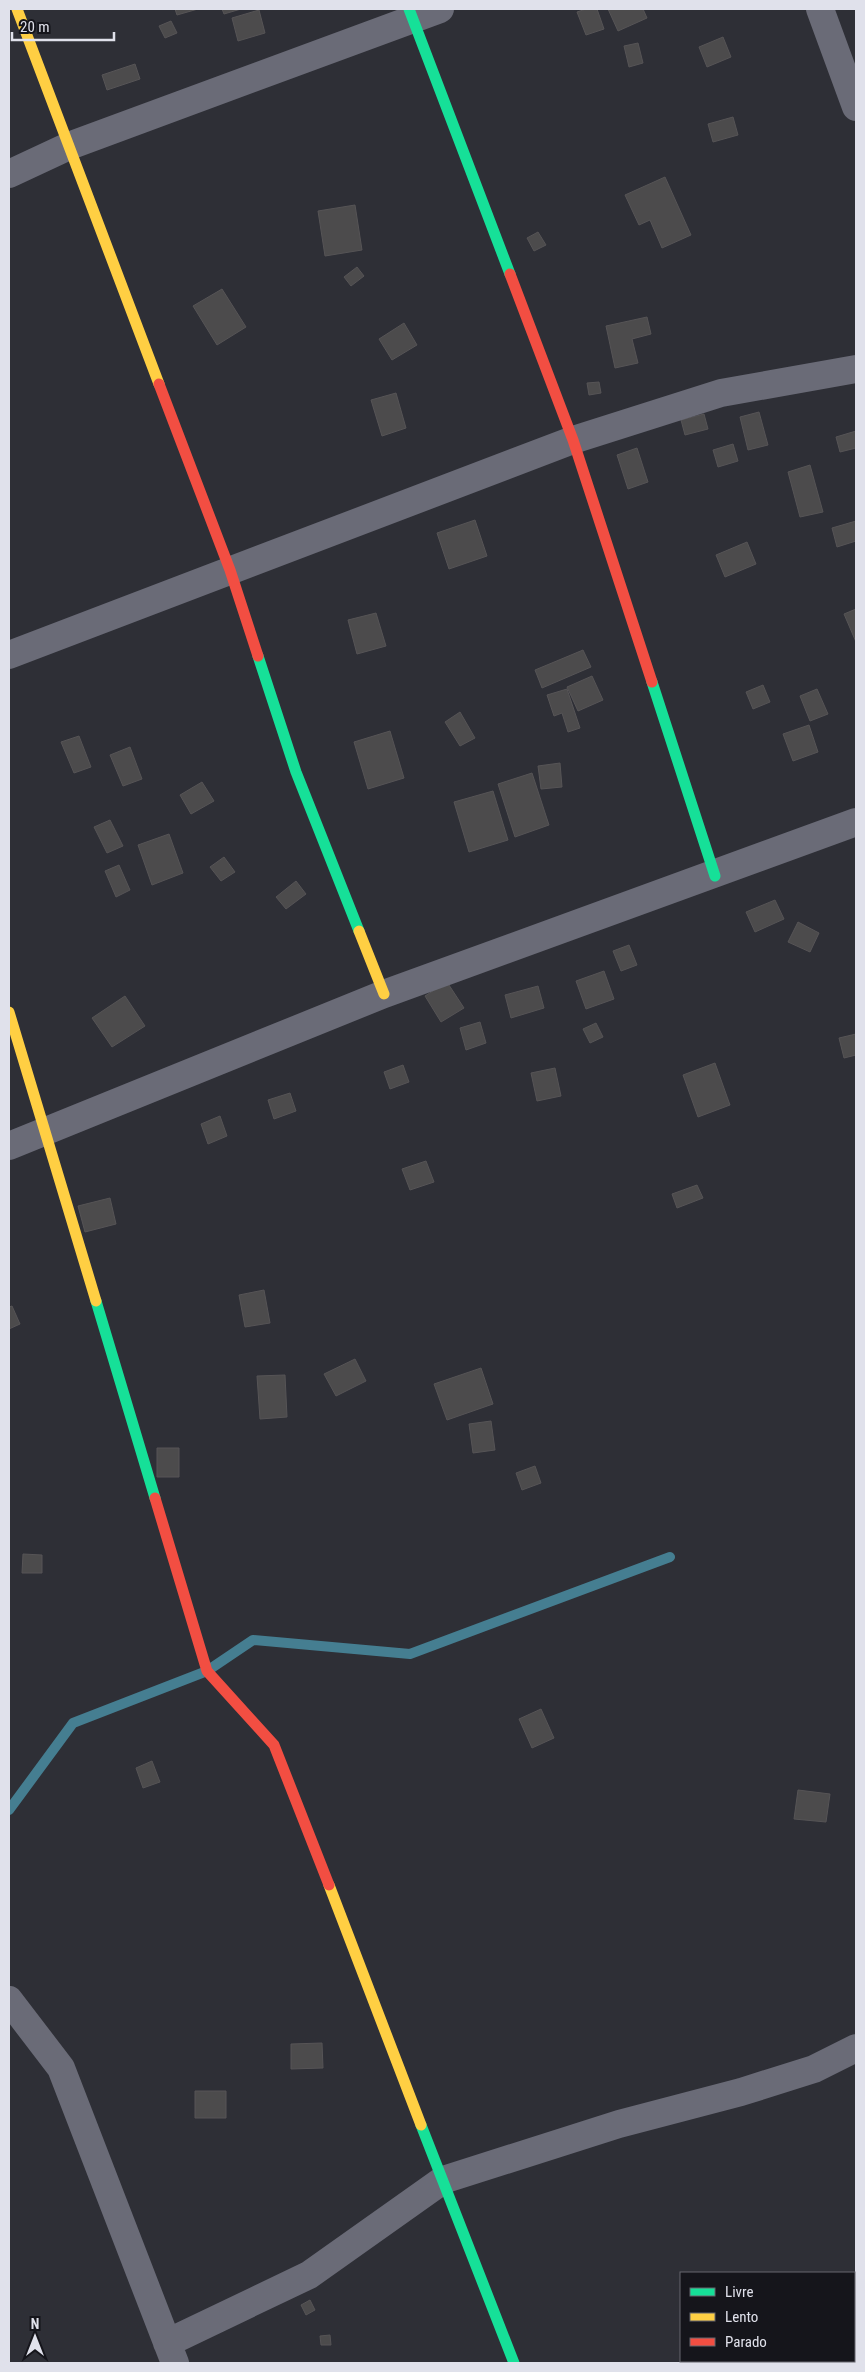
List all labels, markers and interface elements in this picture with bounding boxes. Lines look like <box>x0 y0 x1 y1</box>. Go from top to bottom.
scale bar <box>12 10 115 42</box>
text: 20 m <box>20 18 50 36</box>
legend <box>680 2272 855 2362</box>
text: Livre <box>725 2283 753 2301</box>
text: Lento <box>725 2308 758 2326</box>
north arrow <box>10 2312 60 2362</box>
text: N <box>31 2316 39 2332</box>
text: Parado <box>725 2333 767 2351</box>

